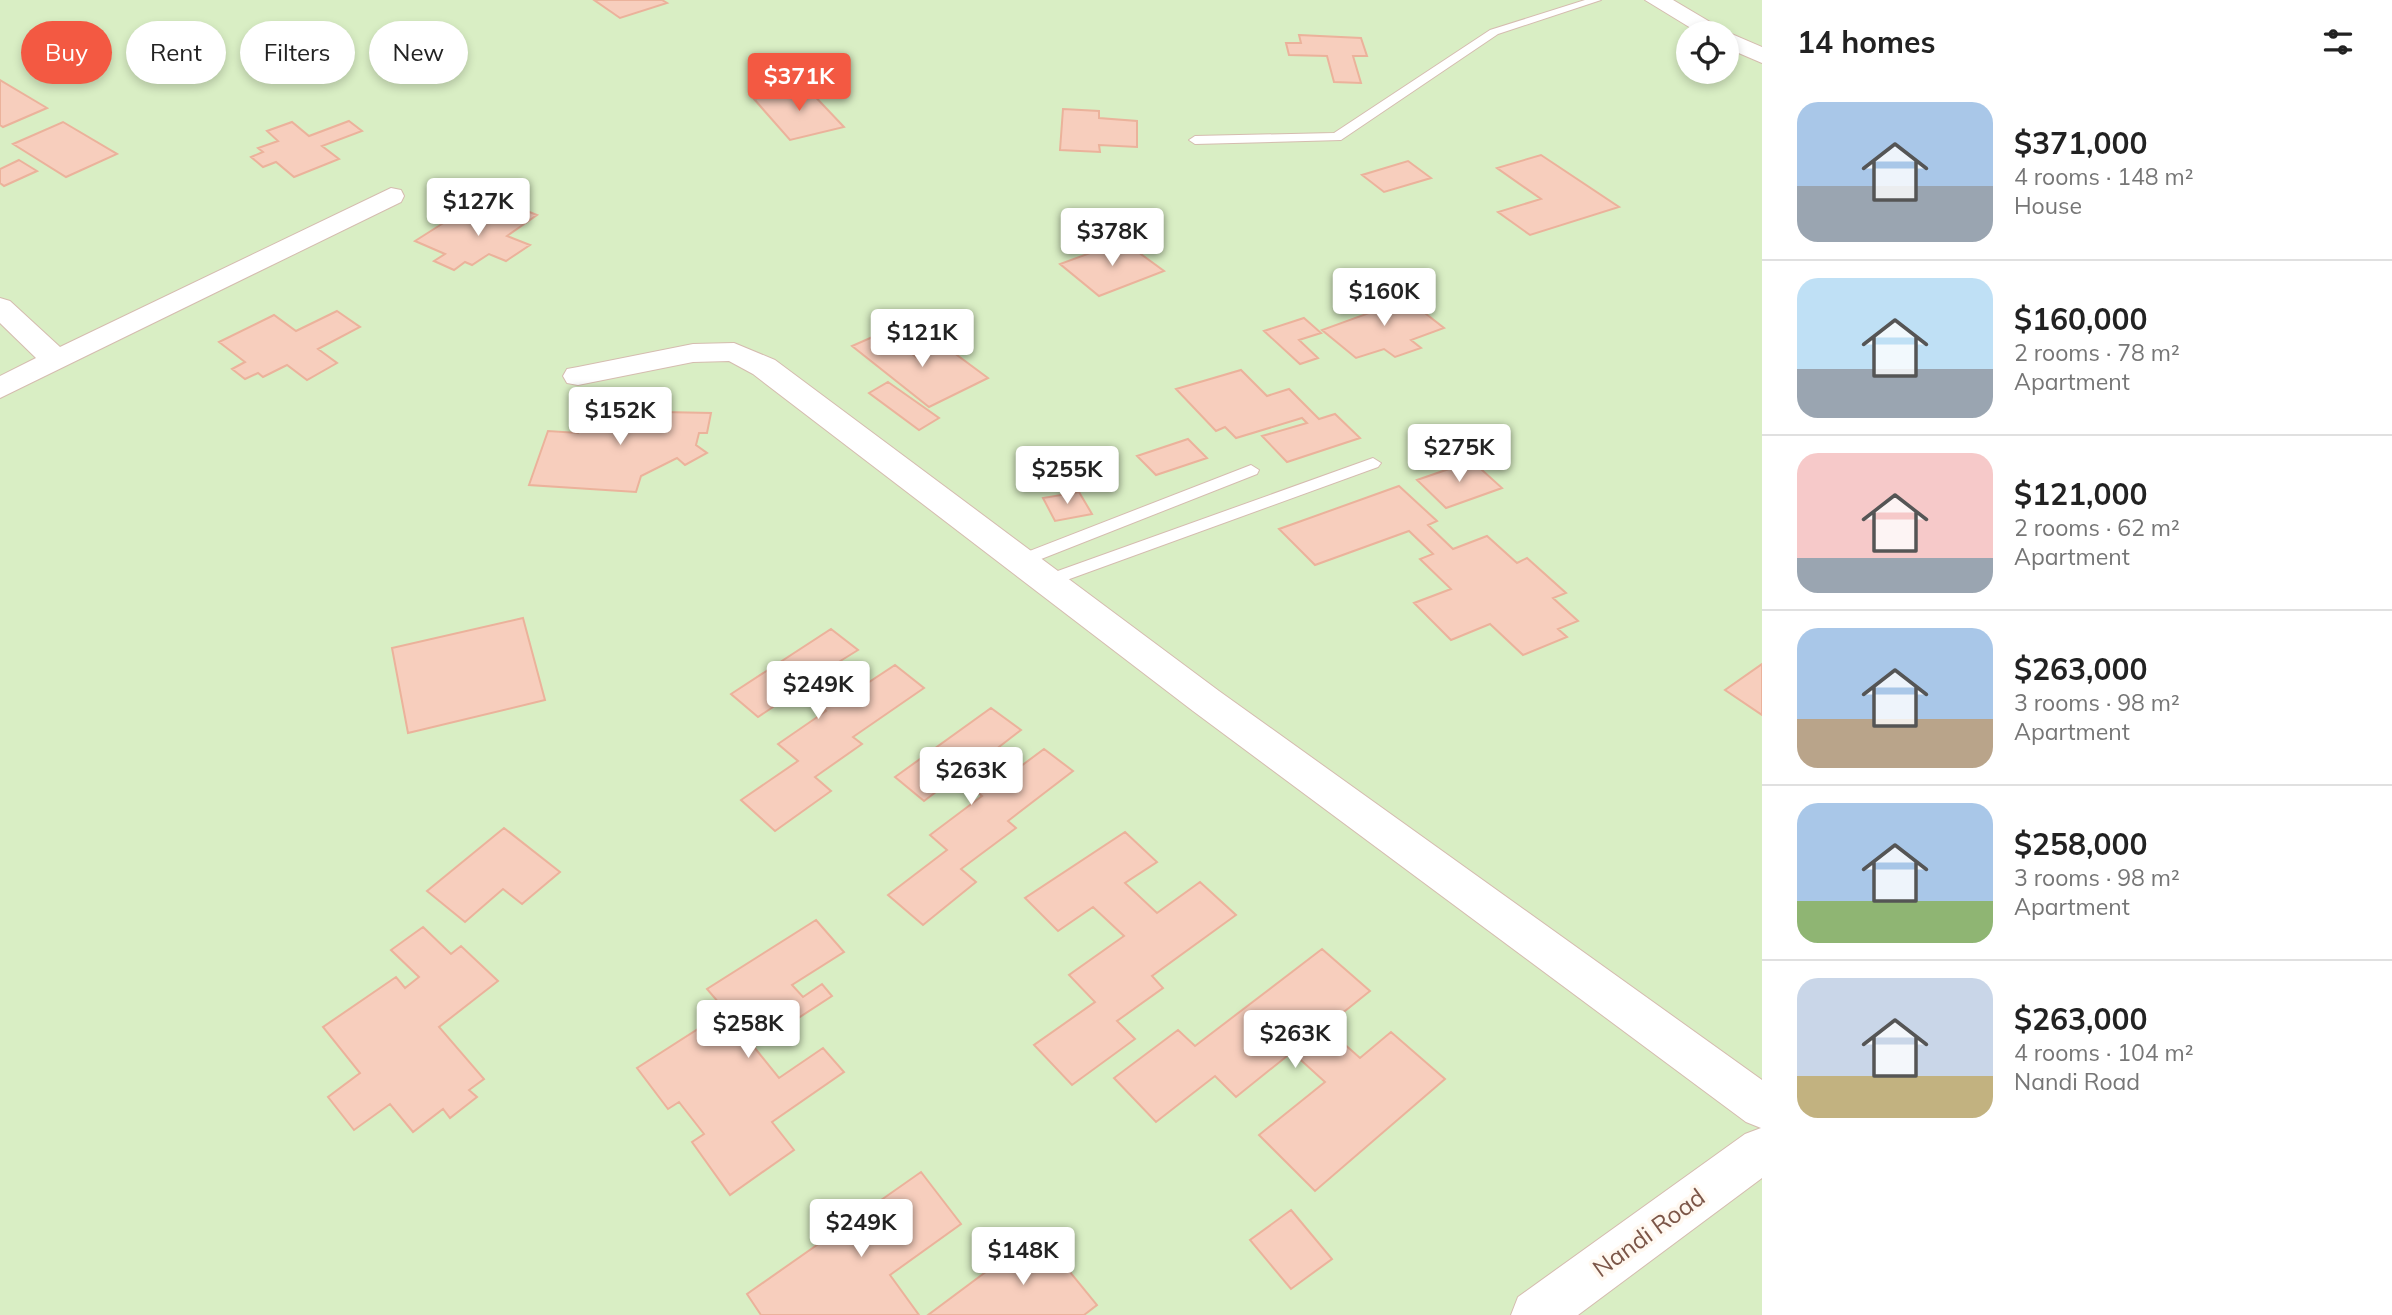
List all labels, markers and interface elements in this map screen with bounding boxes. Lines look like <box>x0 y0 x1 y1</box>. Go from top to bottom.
chip: Buy <box>21 21 112 84</box>
chip: Rent <box>126 21 226 84</box>
chip: Filters <box>240 21 355 84</box>
chip: New <box>369 21 468 84</box>
map controls <box>1676 21 1739 84</box>
button: locate <box>1676 21 1739 84</box>
text: 14 homes <box>1797 23 1936 61</box>
icon: filters <box>2319 23 2357 61</box>
pin: $371K <box>750 54 848 113</box>
text: $371K <box>764 61 834 90</box>
text: $371,000 <box>2014 124 2147 162</box>
icon: home <box>1853 130 1937 214</box>
text: 4 rooms · 148 m² <box>2014 162 2194 191</box>
pin: $127K <box>429 178 527 238</box>
text: $127K <box>443 186 513 215</box>
text: House <box>2014 191 2082 220</box>
pin: $378K <box>1063 208 1161 268</box>
text: $378K <box>1077 216 1147 245</box>
pin: $160K <box>1335 268 1433 328</box>
text: $160K <box>1349 276 1419 305</box>
text: $160,000 <box>2014 300 2147 338</box>
icon: home <box>1853 306 1937 390</box>
pin: $121K <box>873 310 971 369</box>
text: $121K <box>887 317 957 346</box>
text: 2 rooms · 78 m² <box>2014 338 2180 367</box>
text: Apartment <box>2014 367 2130 396</box>
pin: $152K <box>571 388 669 447</box>
text: $152K <box>585 395 655 424</box>
pin: $275K <box>1410 424 1508 484</box>
text: $275K <box>1424 432 1494 461</box>
pin: $255K <box>1018 447 1116 506</box>
text: $255K <box>1032 454 1102 483</box>
text: $121,000 <box>2014 475 2147 513</box>
icon: home <box>1853 481 1937 565</box>
text: 2 rooms · 62 m² <box>2014 513 2180 542</box>
text: Apartment <box>2014 542 2130 571</box>
text: $263,000 <box>2014 650 2147 688</box>
icon: home <box>1853 656 1937 740</box>
pin: $249K <box>769 662 867 721</box>
text: $249K <box>783 669 853 698</box>
text: 3 rooms · 98 m² <box>2014 688 2180 717</box>
text: Apartment <box>2014 717 2130 746</box>
pin: $263K <box>922 748 1020 807</box>
text: $263K <box>936 755 1006 784</box>
text: $258,000 <box>2014 825 2147 863</box>
icon: home <box>1853 831 1937 915</box>
text: 3 rooms · 98 m² <box>2014 863 2180 892</box>
text: Apartment <box>2014 892 2130 921</box>
pin: $258K <box>699 1000 797 1060</box>
text: $263,000 <box>2014 1000 2147 1038</box>
icon: home <box>1853 1006 1937 1090</box>
text: $258K <box>713 1008 783 1037</box>
pin: $263K <box>1246 1010 1344 1070</box>
text: $263K <box>1260 1018 1330 1047</box>
text: 4 rooms · 104 m² <box>2014 1038 2194 1067</box>
text: Nandi Road <box>2014 1067 2140 1096</box>
street label: Nandi Road <box>1586 1181 1710 1283</box>
pin: $249K <box>812 1200 910 1259</box>
text: $249K <box>826 1207 896 1236</box>
pin: $148K <box>974 1228 1072 1287</box>
text: $148K <box>988 1235 1058 1264</box>

